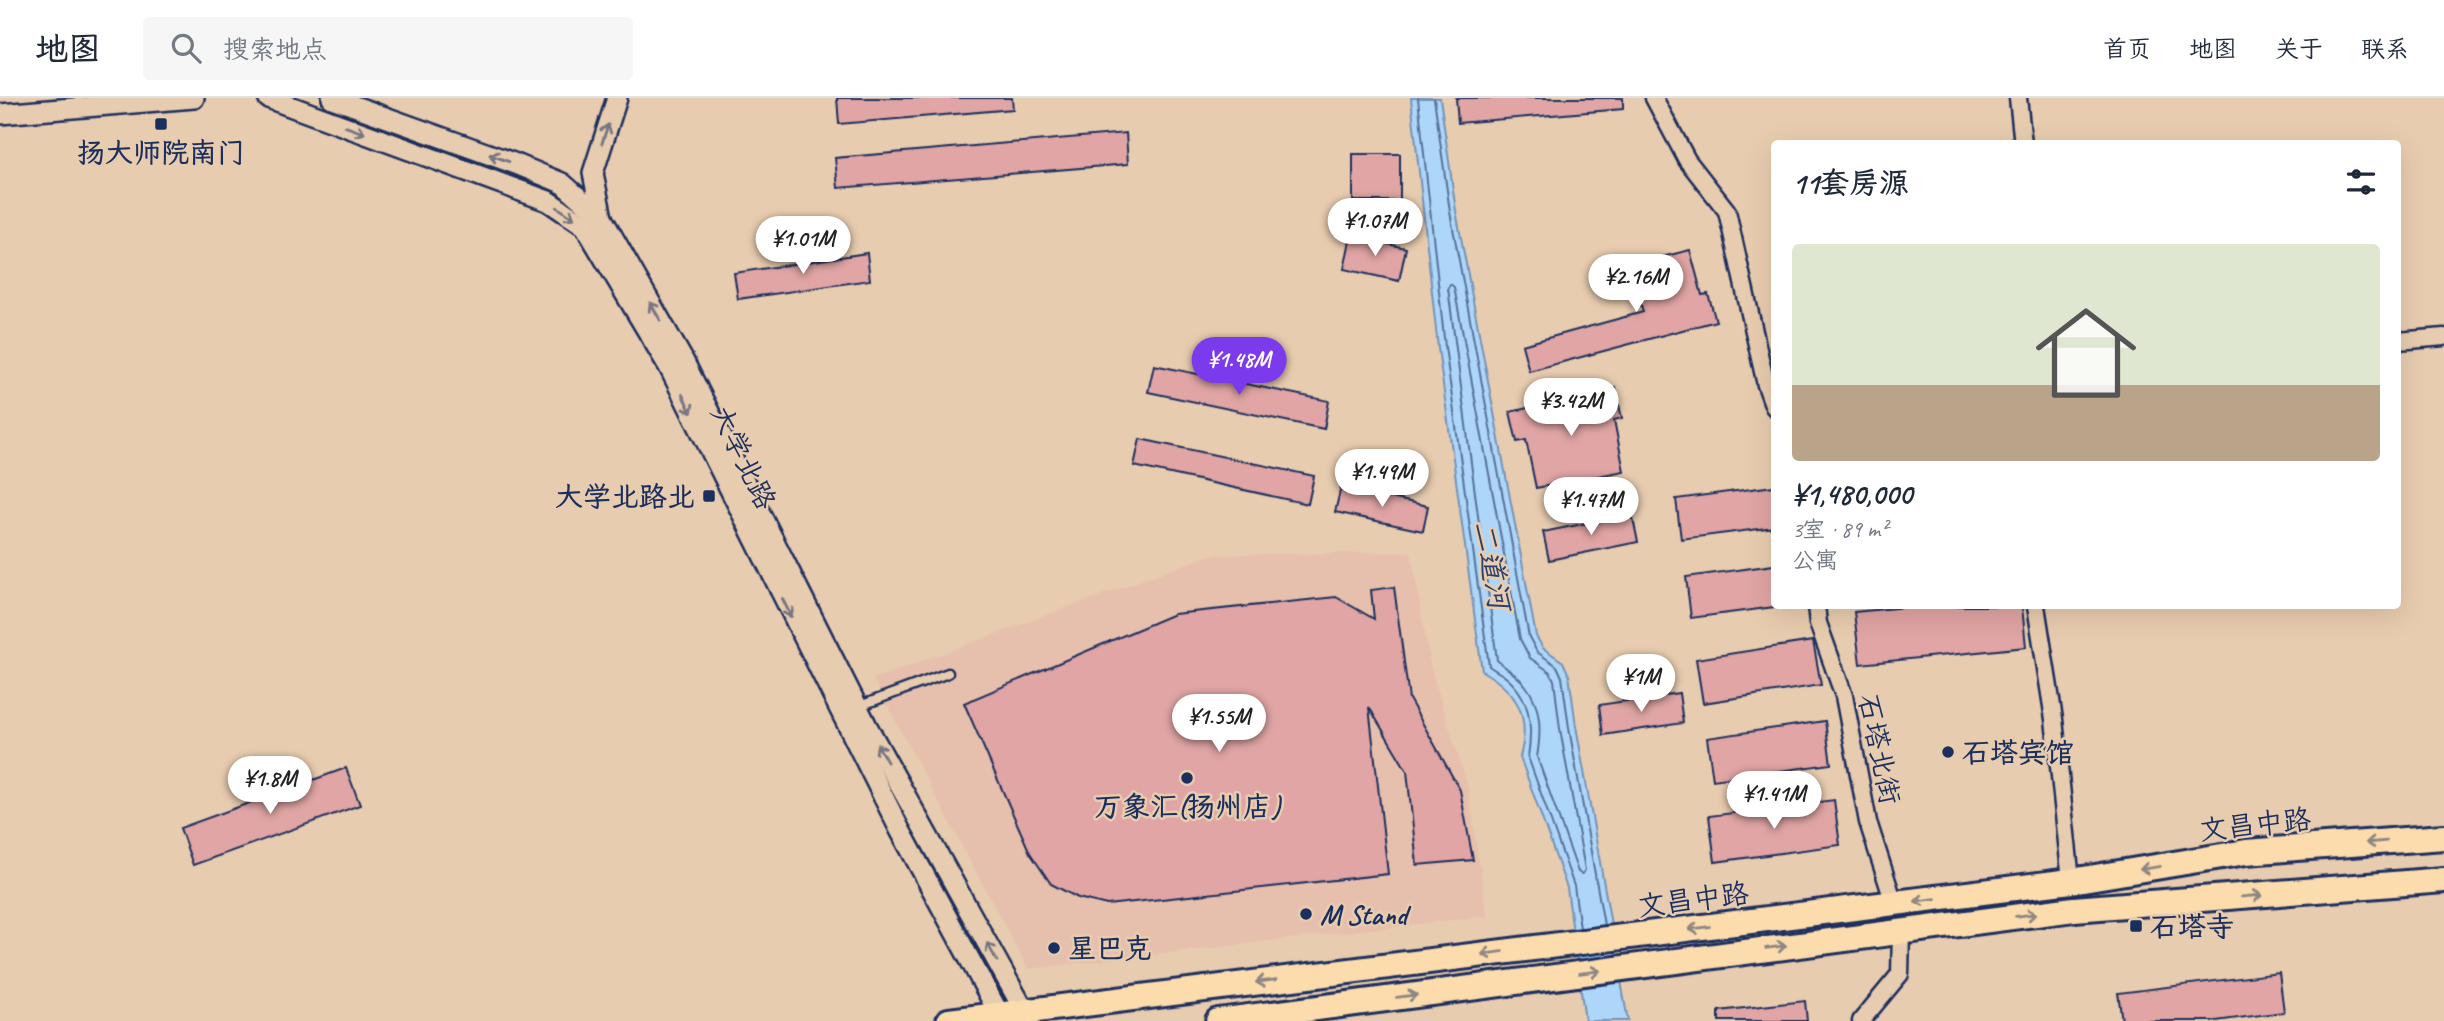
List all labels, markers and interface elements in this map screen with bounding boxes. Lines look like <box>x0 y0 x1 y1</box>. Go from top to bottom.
search box <box>143 17 633 80</box>
text: 地图 <box>35 28 101 70</box>
icon: search <box>167 29 205 67</box>
text: 搜索地点 <box>223 33 327 66</box>
text: 首页 <box>2103 34 2151 64</box>
text: 地图 <box>2189 34 2237 64</box>
text: 关于 <box>2275 34 2323 64</box>
text: 联系 <box>2361 34 2409 64</box>
marker: 扬大师院南门 <box>153 116 169 132</box>
one-way arrow <box>600 124 613 146</box>
one-way arrow <box>344 125 366 137</box>
place label: 扬大师院南门 <box>77 135 245 170</box>
one-way arrow <box>489 151 511 163</box>
icon: filters <box>2342 163 2380 201</box>
text: 11套房源 <box>1792 164 1909 202</box>
pin: ¥1.07M <box>1318 198 1432 258</box>
text: ¥1.07M <box>1344 206 1406 235</box>
one-way arrow <box>556 207 576 221</box>
pin: ¥1.01M <box>746 216 860 276</box>
text: ¥1.01M <box>772 224 834 253</box>
pin: ¥2.16M <box>1579 254 1693 314</box>
text: ¥2.16M <box>1604 262 1668 291</box>
icon: home <box>2023 290 2149 416</box>
one-way arrow <box>647 301 661 321</box>
pin: ¥1.48M <box>1182 338 1296 397</box>
text: ¥1.48M <box>1208 345 1270 374</box>
pin: ¥3.42M <box>1514 378 1628 438</box>
text: ¥3.42M <box>1540 386 1602 415</box>
one-way arrow <box>680 393 694 414</box>
street label: 大学北路 <box>703 399 784 515</box>
pin: ¥1.49M <box>1325 450 1439 509</box>
text: ¥1.49M <box>1351 457 1413 486</box>
text: ¥1,480,000 <box>1792 475 1912 513</box>
pin: ¥1.47M <box>1534 478 1648 537</box>
place label: 大学北路北 <box>555 479 695 514</box>
text: ¥1.47M <box>1560 485 1622 514</box>
marker: 大学北路北 <box>701 488 717 504</box>
text: 3室 · 89 m² <box>1792 515 1887 544</box>
water label: 二道河 <box>1465 517 1520 618</box>
text: 公寓 <box>1792 546 1838 575</box>
one-way arrow <box>781 597 795 618</box>
pin: ¥1M <box>1607 654 1675 714</box>
text: ¥1M <box>1622 662 1660 691</box>
street label: 石塔北街 <box>1851 691 1908 808</box>
pin: ¥1.55M <box>1162 694 1276 754</box>
text: ¥1.55M <box>1188 702 1250 731</box>
place label: 石塔宾馆 <box>1962 735 2074 770</box>
one-way arrow <box>875 743 889 763</box>
marker: 石塔宾馆 <box>1940 744 1956 760</box>
pin: ¥1.8M <box>221 756 319 816</box>
text: ¥1.8M <box>244 764 296 793</box>
marker: 万象汇(扬州店) <box>1179 770 1195 786</box>
pin: ¥1.41M <box>1717 772 1831 831</box>
text: ¥1.41M <box>1743 779 1805 808</box>
place label: 万象汇(扬州店) <box>1094 789 1282 824</box>
street label: 文昌中路 <box>2198 801 2313 848</box>
one-way arrow <box>2365 836 2388 849</box>
one-way arrow <box>2139 862 2162 875</box>
street label: 文昌中路 <box>1635 875 1751 924</box>
one-way arrow <box>2240 889 2263 902</box>
one-way arrow <box>1914 893 1937 906</box>
place label: M Stand <box>1320 897 1412 932</box>
marker: M Stand <box>1298 906 1314 922</box>
one-way arrow <box>2014 909 2036 922</box>
place label: 石塔寺 <box>2150 909 2234 944</box>
marker: 石塔寺 <box>2128 918 2144 934</box>
one-way arrow <box>1688 921 1711 934</box>
place label: 星巴克 <box>1068 931 1152 966</box>
marker: 星巴克 <box>1046 940 1062 956</box>
one-way arrow <box>1764 941 1786 954</box>
one-way arrow <box>985 942 999 962</box>
one-way arrow <box>1481 946 1504 959</box>
one-way arrow <box>1578 965 1600 978</box>
one-way arrow <box>1255 975 1278 988</box>
one-way arrow <box>1396 989 1418 1002</box>

